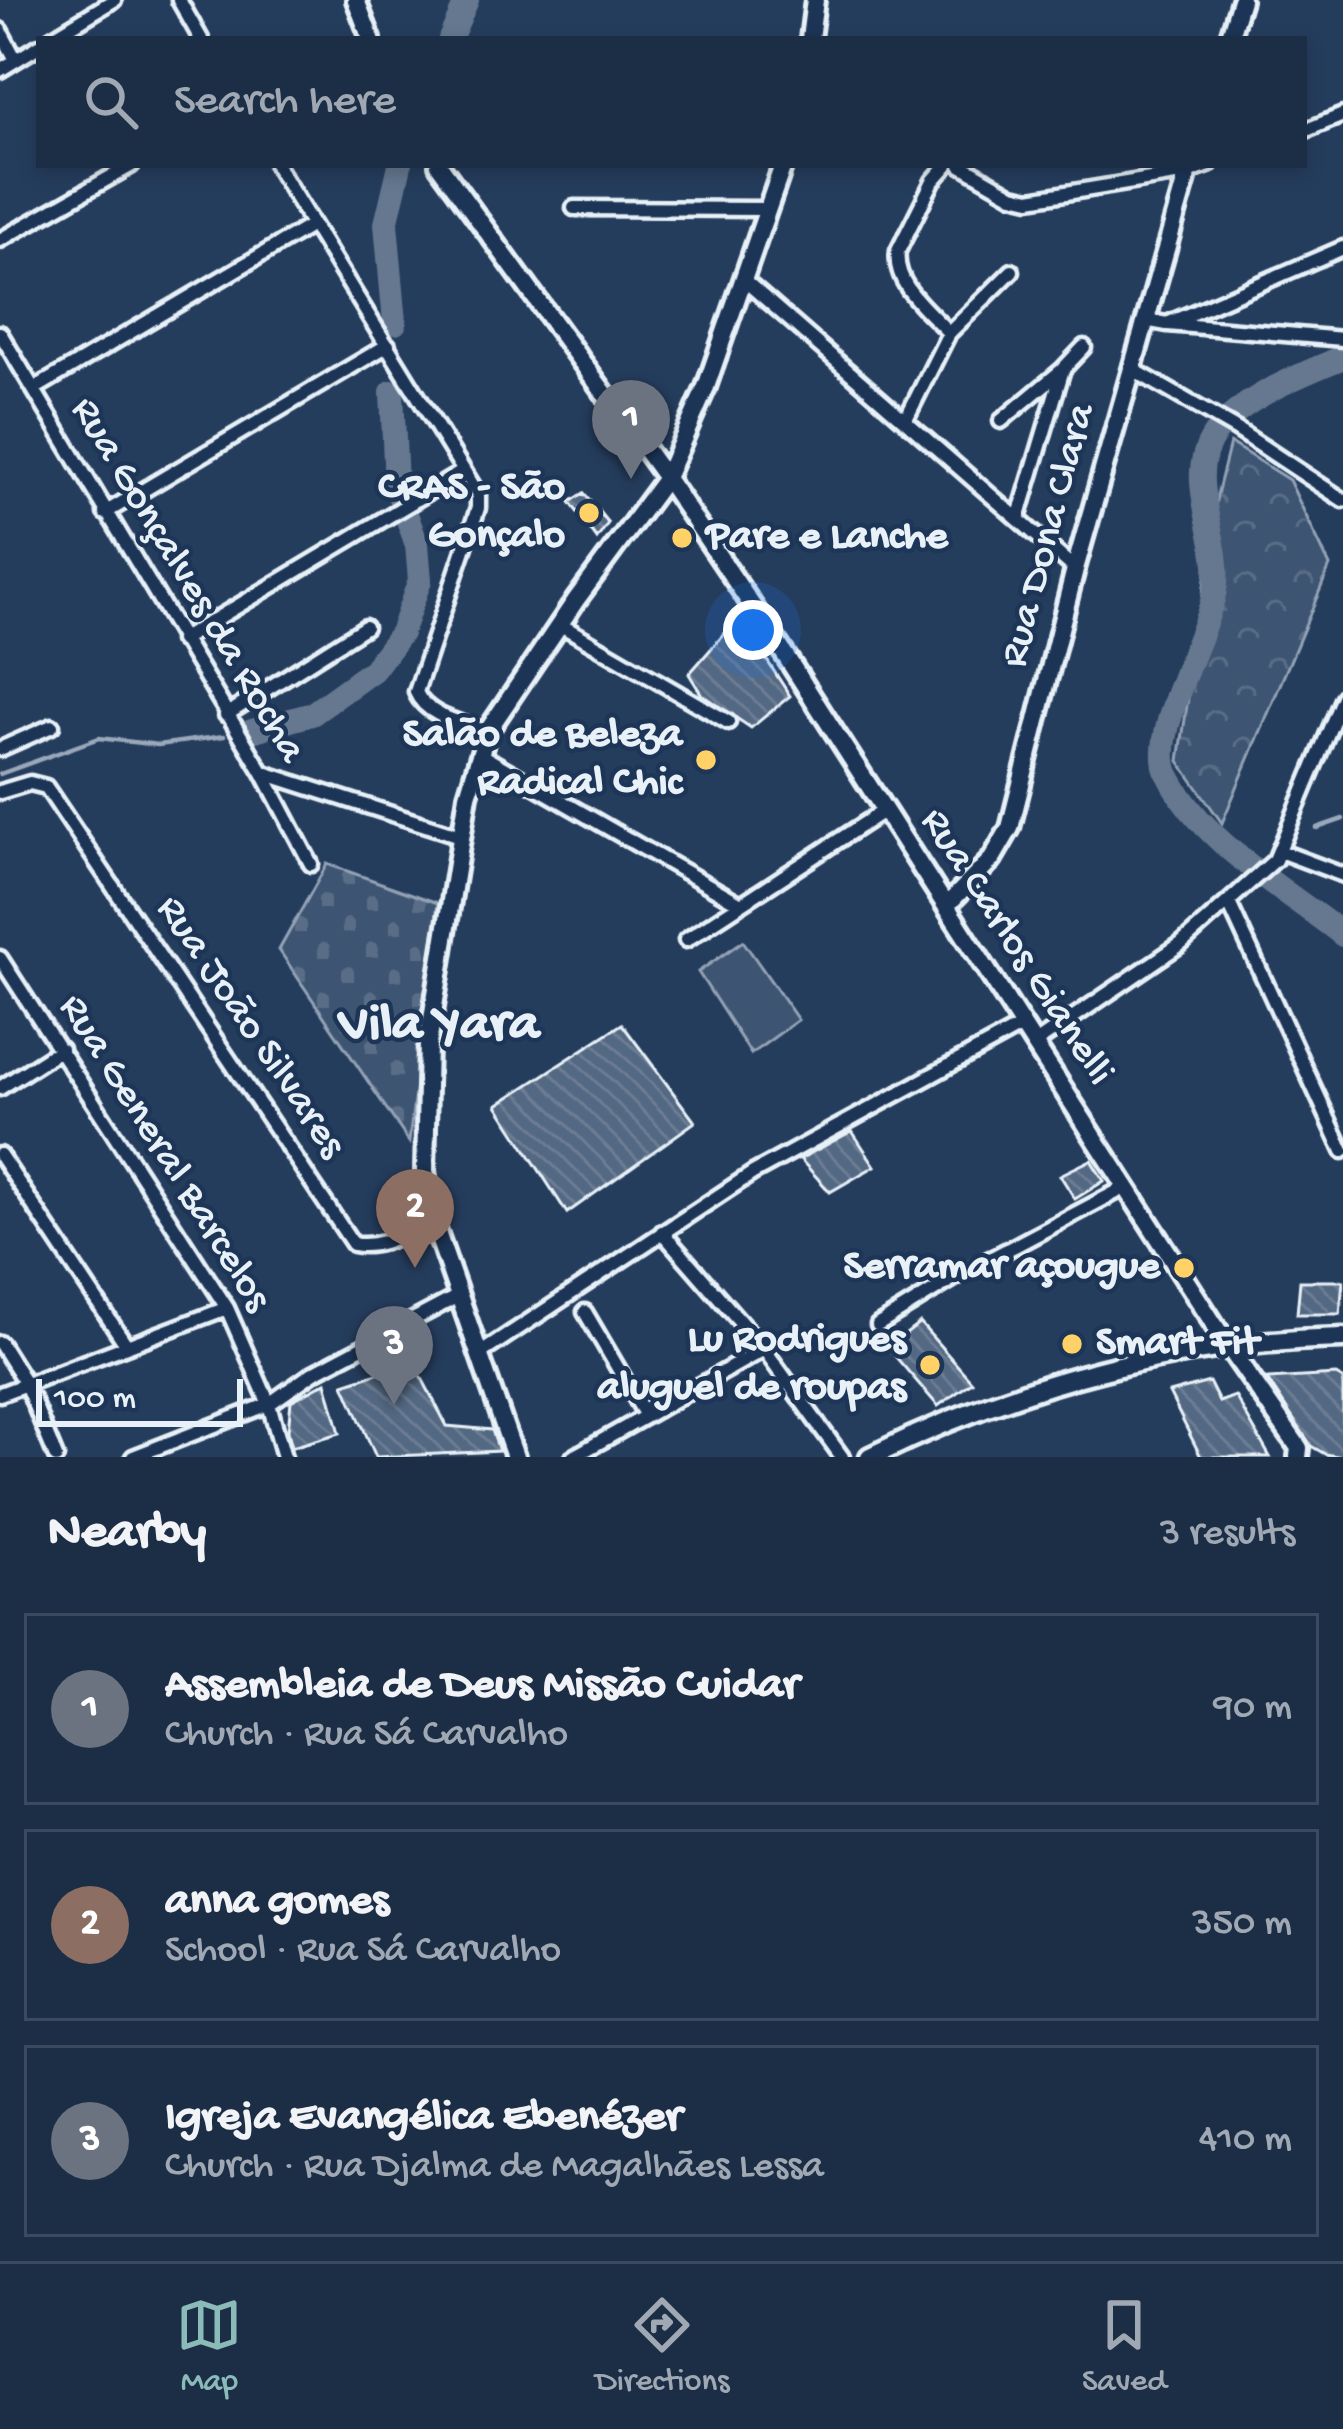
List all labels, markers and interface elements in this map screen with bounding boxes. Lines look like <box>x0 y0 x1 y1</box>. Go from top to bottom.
search box <box>36 36 1307 168</box>
icon: search <box>78 69 144 135</box>
text: Search here <box>174 76 396 129</box>
pin: 1 <box>592 380 670 479</box>
street label: Rua Gonçalves da Rocha <box>57 389 315 774</box>
street label: Rua Dona Clara <box>991 397 1109 673</box>
place label: CRAS - São Gonçalo <box>378 465 565 562</box>
marker: CRAS - São Gonçalo <box>576 500 602 526</box>
place label: Pare e Lanche <box>704 514 949 563</box>
marker: Pare e Lanche <box>669 525 695 551</box>
your location <box>723 600 783 660</box>
place label: Salão de Beleza Radical Chic <box>403 712 685 809</box>
marker: Salão de Beleza Radical Chic <box>693 747 719 773</box>
street label: Rua Carlos Gianelli <box>907 800 1123 1096</box>
street label: Rua João Silvares <box>143 888 356 1170</box>
street label: Rua General Barcelos <box>46 987 281 1323</box>
district label: Vila Yara <box>337 995 542 1059</box>
pin: 2 <box>376 1169 454 1268</box>
place label: Serramar açougue <box>843 1244 1161 1293</box>
marker: Serramar açougue <box>1171 1255 1197 1281</box>
pin: 3 <box>355 1306 433 1405</box>
place label: Lu Rodrigues aluguel de roupas <box>596 1317 909 1414</box>
place label: Smart Fit <box>1096 1320 1262 1369</box>
marker: Smart Fit <box>1059 1331 1085 1357</box>
marker: Lu Rodrigues aluguel de roupas <box>917 1352 943 1378</box>
scale bar <box>36 1373 243 1426</box>
text: 100 m <box>54 1381 136 1419</box>
text: Nearby <box>48 1505 206 1565</box>
text: 3 results <box>1160 1512 1295 1558</box>
text: Assembleia de Deus Missão Cuidar <box>165 1660 799 1713</box>
text: 1 <box>82 1686 98 1732</box>
text: 90 m <box>1213 1686 1292 1732</box>
text: Church · Rua Sá Carvalho <box>165 1713 568 1759</box>
text: anna gomes <box>165 1876 389 1929</box>
text: 2 <box>80 1902 100 1948</box>
text: 350 m <box>1192 1902 1292 1948</box>
text: School · Rua Sá Carvalho <box>165 1929 561 1975</box>
text: Igreja Evangélica Ebenézer <box>165 2092 682 2145</box>
text: 3 <box>80 2118 100 2164</box>
text: 410 m <box>1199 2118 1292 2164</box>
text: Church · Rua Djalma de Magalhães Lessa <box>165 2145 824 2191</box>
tab: Map <box>176 2292 242 2402</box>
tab: Directions <box>595 2292 729 2402</box>
tab: Saved <box>1082 2292 1167 2402</box>

